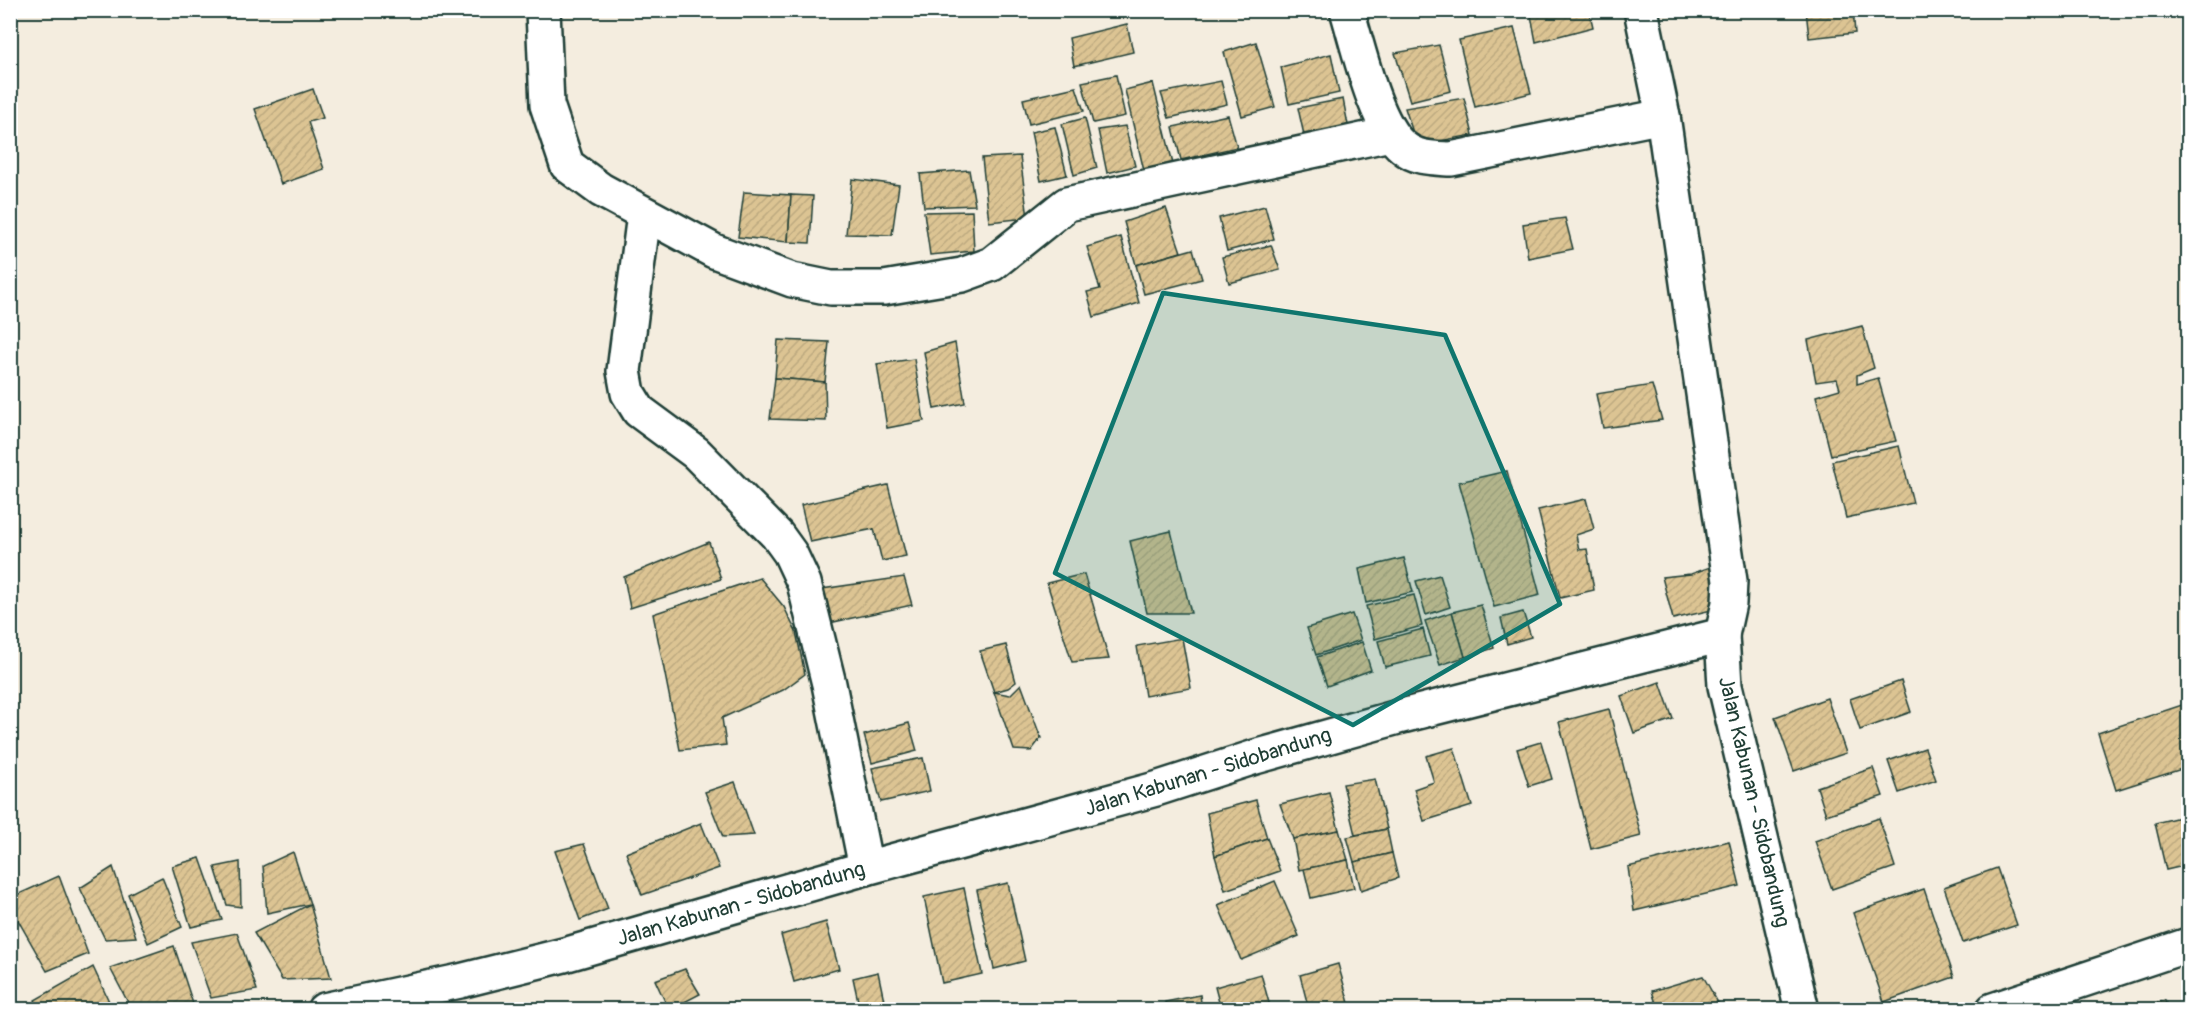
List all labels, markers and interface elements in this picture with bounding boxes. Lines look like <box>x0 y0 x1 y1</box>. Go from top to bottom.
street label: Jalan Kabunan - Sidobandung <box>1712 674 1796 930</box>
street label: Jalan Kabunan - Sidobandung <box>1081 722 1335 822</box>
street label: Jalan Kabunan - Sidobandung <box>614 856 868 952</box>

